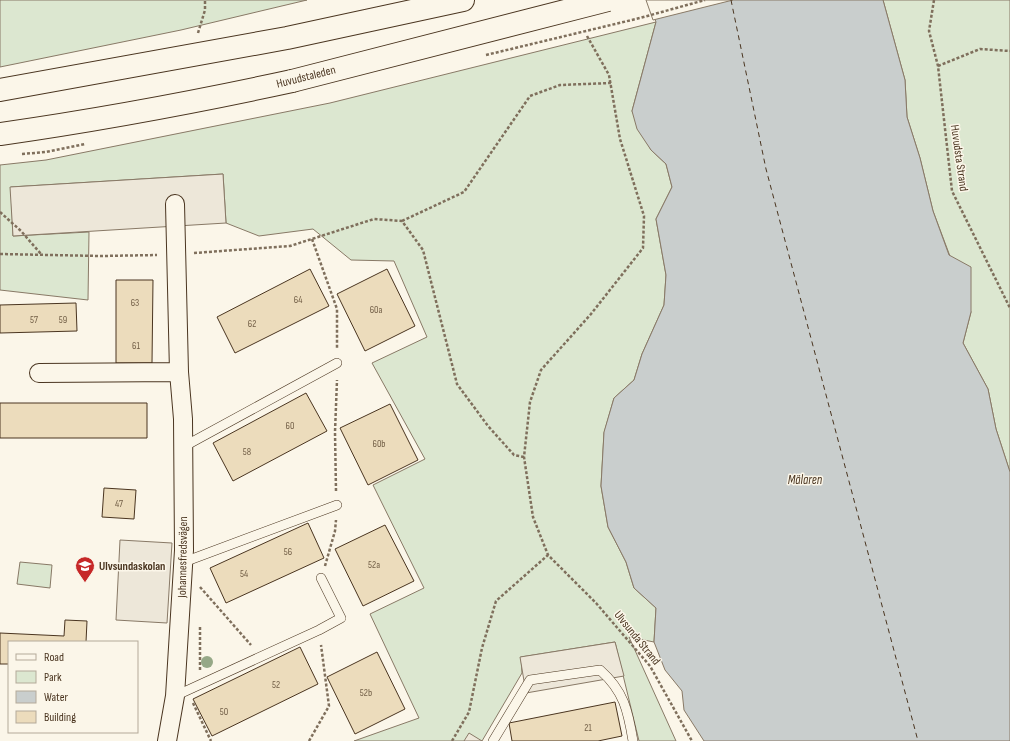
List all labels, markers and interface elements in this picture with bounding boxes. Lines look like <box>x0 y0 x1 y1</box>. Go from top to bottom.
street label: Huvudstaleden <box>275 62 337 92</box>
street label: Huvudsta Strand <box>947 124 971 192</box>
house number: 64 <box>294 294 302 306</box>
house number: 63 <box>131 297 139 309</box>
house number: 60a <box>370 304 382 316</box>
house number: 57 <box>30 314 38 326</box>
house number: 59 <box>59 314 67 326</box>
house number: 62 <box>248 318 256 330</box>
house number: 61 <box>132 340 140 352</box>
house number: 60 <box>286 420 294 432</box>
house number: 60b <box>373 438 386 450</box>
house number: 58 <box>243 446 251 458</box>
water label: Mälaren <box>788 472 823 488</box>
house number: 47 <box>115 498 123 510</box>
street label: Johannesfredsvägen <box>175 516 191 599</box>
house number: 56 <box>284 546 292 558</box>
school or university icon: Ulvsundaskolan <box>74 555 96 583</box>
place label: Ulvsundaskolan <box>99 559 165 574</box>
house number: 52a <box>368 559 380 571</box>
house number: 54 <box>240 568 248 580</box>
street label: Ulvsunda Strand <box>611 608 663 668</box>
legend <box>8 641 138 733</box>
text: Road <box>44 650 64 665</box>
text: Park <box>44 670 62 685</box>
house number: 52 <box>272 679 280 691</box>
house number: 52b <box>360 687 372 699</box>
text: Water <box>44 690 68 705</box>
house number: 50 <box>220 706 228 718</box>
text: Building <box>44 710 76 725</box>
house number: 21 <box>584 722 592 734</box>

